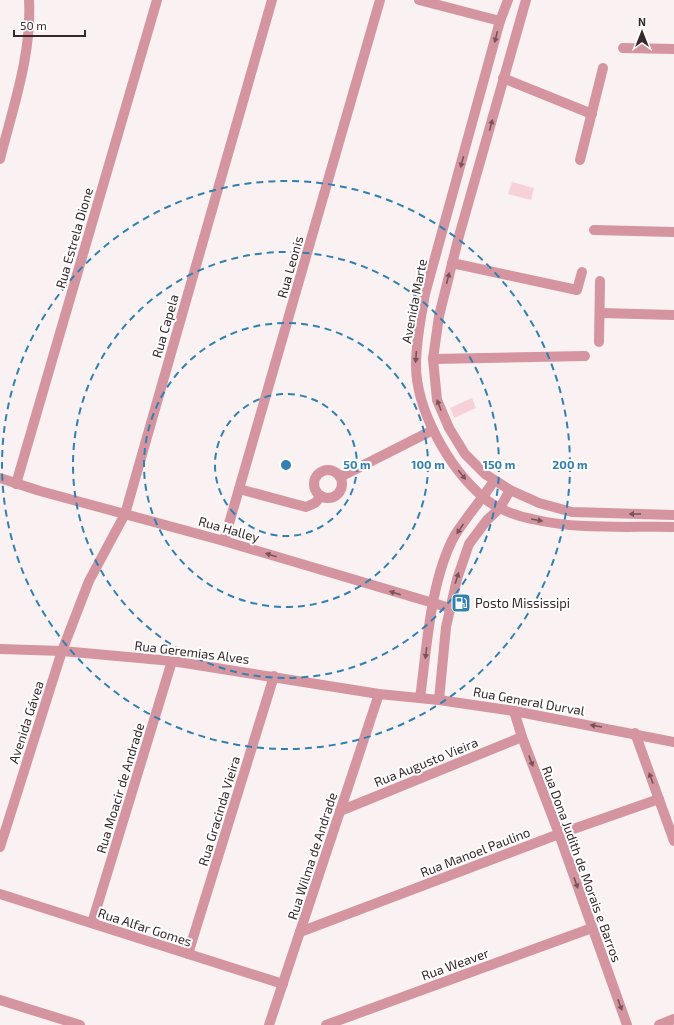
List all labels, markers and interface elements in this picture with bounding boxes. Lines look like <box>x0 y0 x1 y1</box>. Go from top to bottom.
scale bar <box>14 12 85 38</box>
north arrow <box>622 12 662 52</box>
text: N <box>638 15 646 28</box>
text: 50 m <box>20 18 47 32</box>
one-way arrow <box>492 31 498 43</box>
one-way arrow <box>488 119 494 131</box>
one-way arrow <box>459 157 465 169</box>
street label: Rua Estrela Dione <box>52 186 96 290</box>
street label: Rua Leonis <box>274 234 306 300</box>
street label: Avenida Marte <box>398 257 430 345</box>
one-way arrow <box>446 271 452 284</box>
street label: Rua Capela <box>148 292 182 360</box>
one-way arrow <box>413 351 420 363</box>
one-way arrow <box>436 399 442 411</box>
text: 50 m <box>343 457 371 471</box>
text: 100 m <box>411 457 445 471</box>
text: 150 m <box>483 457 515 471</box>
text: 200 m <box>552 457 588 471</box>
centre of rings <box>279 458 293 472</box>
one-way arrow <box>458 470 467 480</box>
one-way arrow <box>628 511 641 517</box>
street label: Rua Halley <box>197 513 262 545</box>
one-way arrow <box>531 517 543 523</box>
one-way arrow <box>456 523 464 534</box>
one-way arrow <box>265 552 277 558</box>
one-way arrow <box>454 572 460 584</box>
one-way arrow <box>389 590 401 596</box>
fuel station icon: Posto Mississipi <box>450 592 472 614</box>
place label: Posto Mississipi <box>475 595 570 611</box>
street label: Rua Geremias Alves <box>134 637 250 667</box>
one-way arrow <box>423 647 429 659</box>
street label: Avenida Gávea <box>5 679 47 765</box>
street label: Rua General Durval <box>472 683 586 719</box>
street label: Rua Moacir de Andrade <box>93 721 147 855</box>
one-way arrow <box>590 723 603 729</box>
street label: Rua Augusto Vieira <box>372 734 480 790</box>
street label: Rua Gracinda Vieira <box>195 754 243 868</box>
one-way arrow <box>528 756 534 768</box>
street label: Rua Dona Judith de Morais e Barros <box>539 764 625 964</box>
one-way arrow <box>648 771 654 783</box>
street label: Rua Wilma de Andrade <box>284 790 340 922</box>
street label: Rua Manoel Paulino <box>418 824 532 880</box>
one-way arrow <box>574 877 580 889</box>
street label: Rua Alfar Gomes <box>96 904 194 950</box>
street label: Rua Weaver <box>419 944 491 984</box>
one-way arrow <box>618 1000 624 1012</box>

